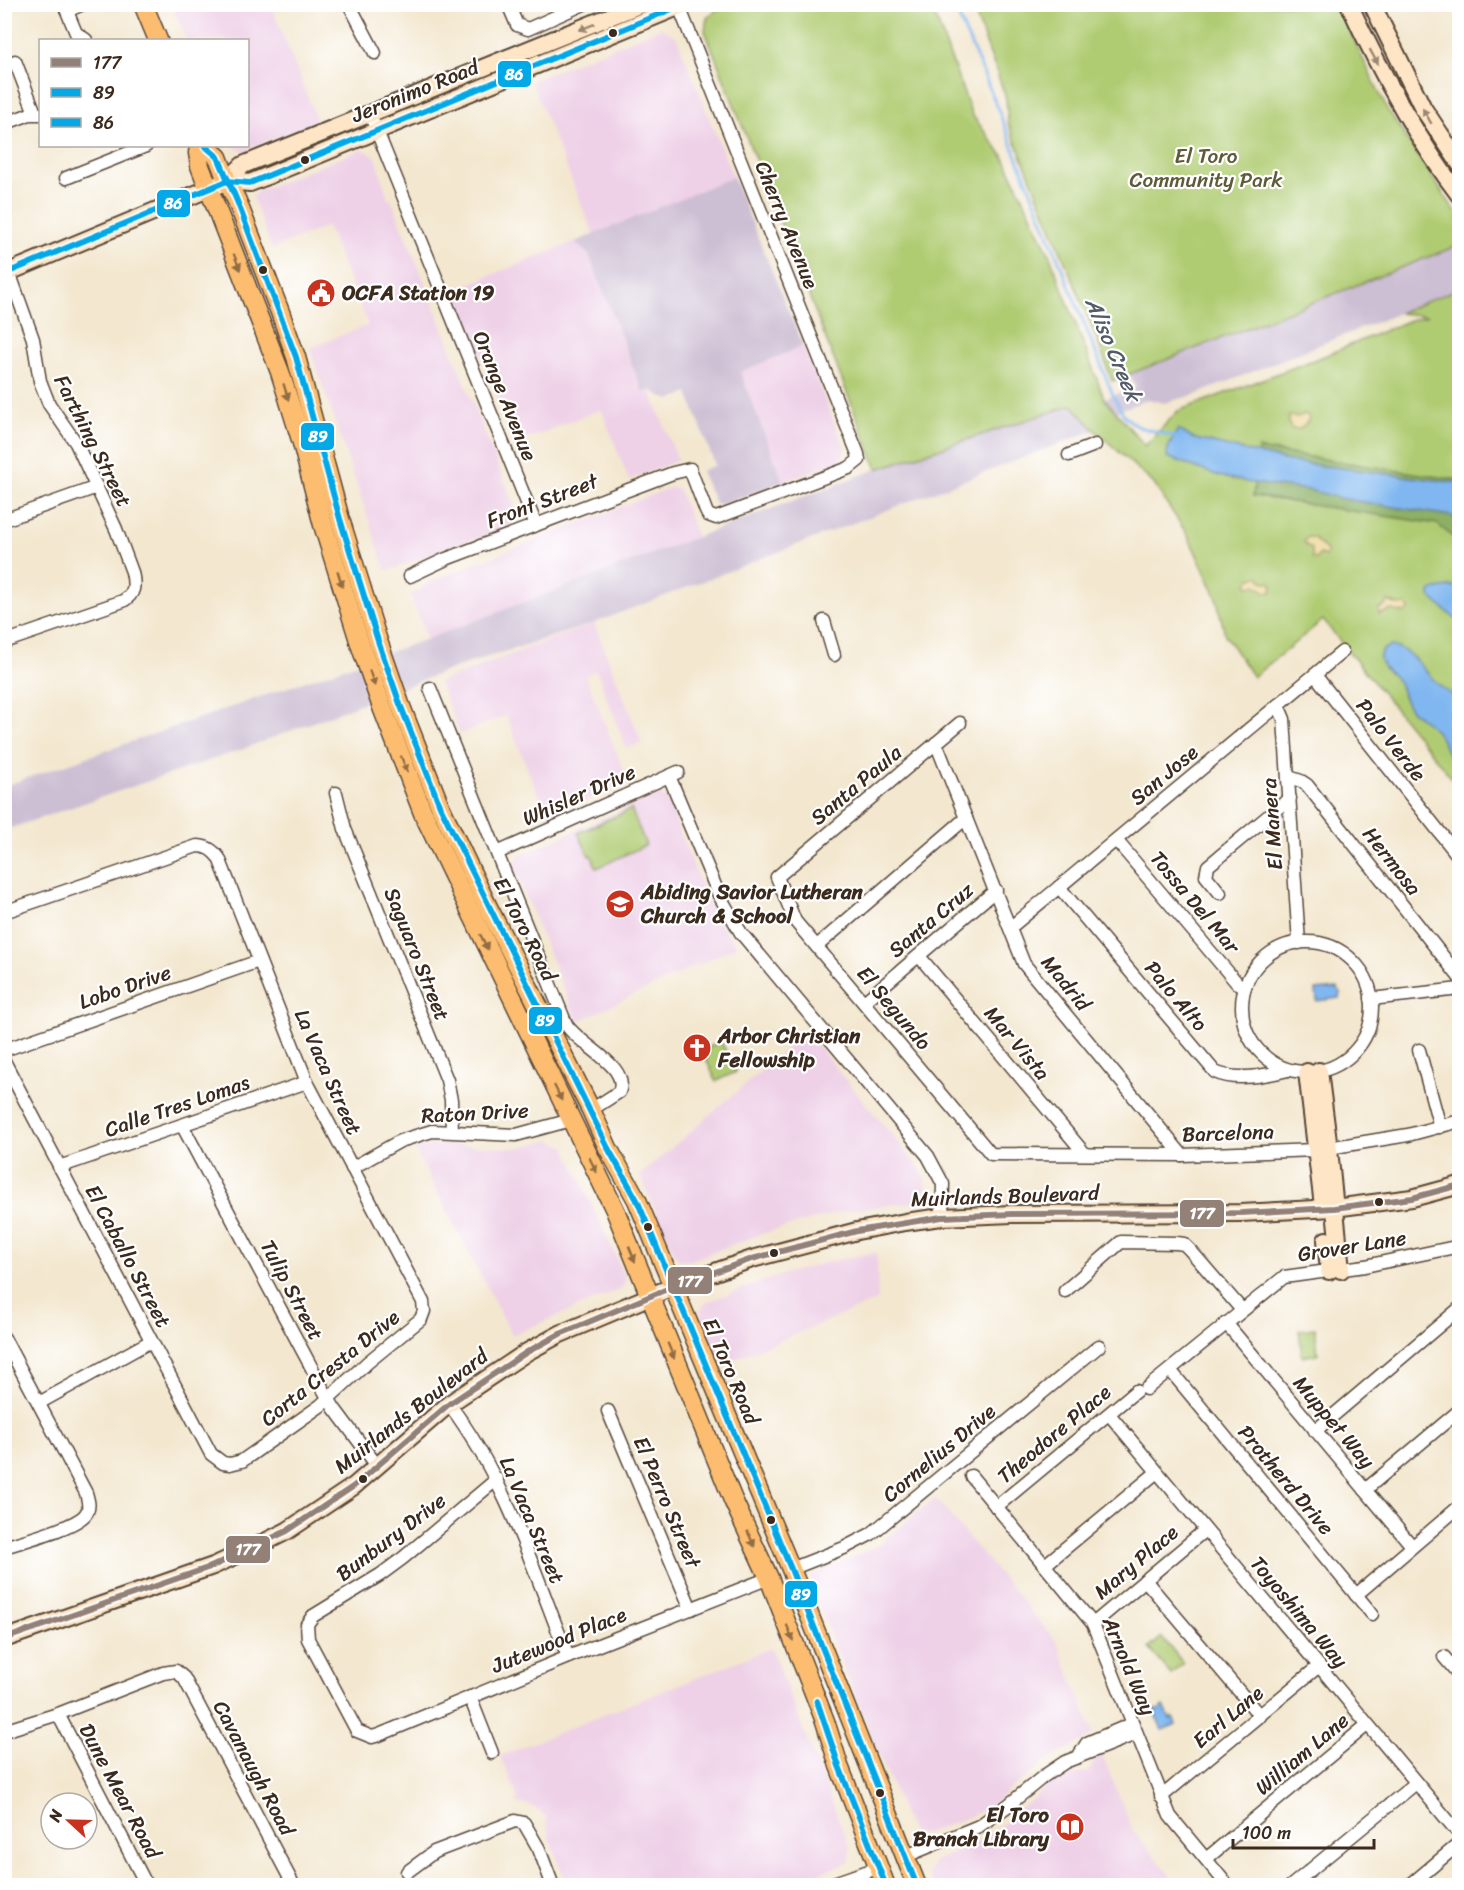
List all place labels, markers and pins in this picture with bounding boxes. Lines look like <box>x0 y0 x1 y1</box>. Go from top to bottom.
unlabelled marker <box>607 27 619 39</box>
unlabelled marker <box>299 154 311 166</box>
unlabelled marker <box>257 264 269 276</box>
place label: OCFA Station 19 <box>342 274 494 312</box>
public building icon: OCFA Station 19 <box>305 277 337 309</box>
place label: Abiding Savior Lutheran Church & School <box>640 873 864 935</box>
school or university icon: Abiding Savior Lutheran Church & School <box>604 888 636 920</box>
place label: Arbor Christian Fellowship <box>717 1017 861 1079</box>
church icon: Arbor Christian Fellowship <box>681 1032 713 1064</box>
unlabelled marker <box>1373 1196 1385 1208</box>
unlabelled marker <box>642 1221 654 1233</box>
unlabelled marker <box>768 1247 780 1259</box>
unlabelled marker <box>357 1473 369 1485</box>
unlabelled marker <box>765 1514 777 1526</box>
unlabelled marker <box>874 1787 886 1799</box>
place label: El Toro Branch Library <box>913 1796 1050 1858</box>
library icon: El Toro Branch Library <box>1054 1811 1086 1843</box>

